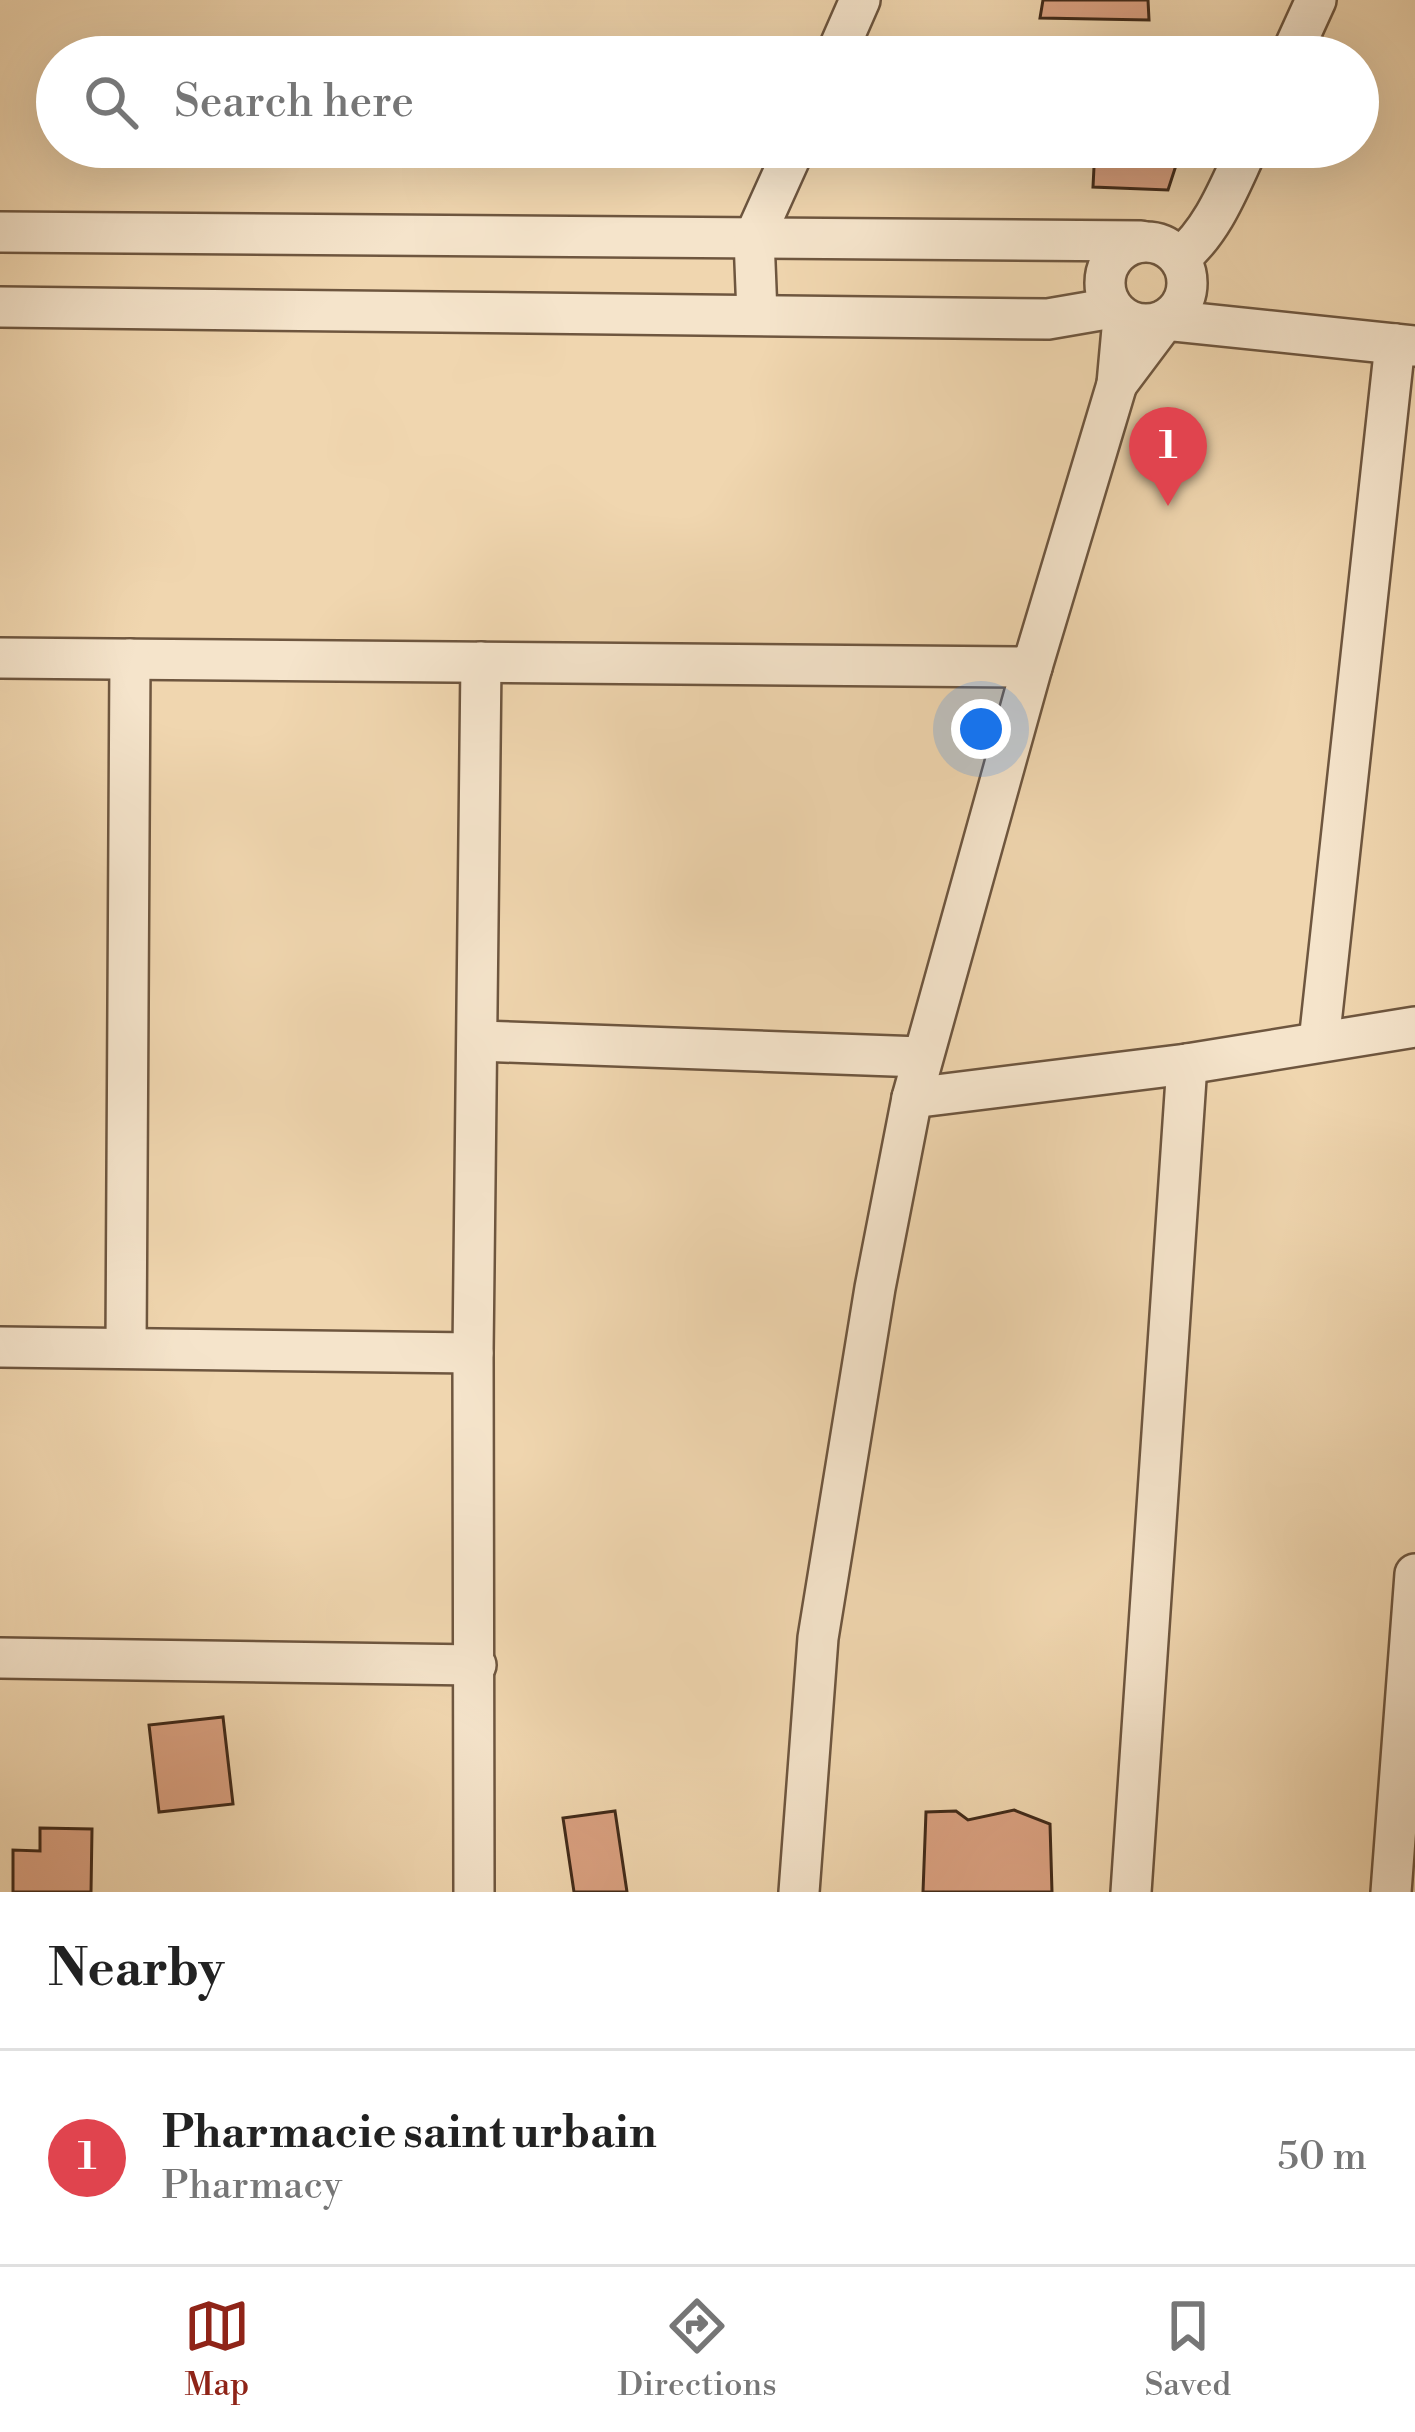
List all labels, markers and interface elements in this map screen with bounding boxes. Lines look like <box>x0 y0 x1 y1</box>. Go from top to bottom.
search box <box>36 36 1379 168</box>
icon: search <box>78 69 144 135</box>
text: Search here <box>174 74 414 131</box>
pin: 1 <box>1129 407 1207 506</box>
your location <box>951 699 1011 759</box>
text: Nearby <box>48 1938 224 2002</box>
text: Pharmacie saint urbain <box>162 2105 657 2162</box>
text: 1 <box>78 2133 96 2182</box>
text: 50 m <box>1277 2133 1367 2182</box>
text: Pharmacy <box>162 2162 342 2211</box>
tab: Map <box>184 2293 250 2406</box>
tab: Directions <box>618 2293 777 2406</box>
tab: Saved <box>1144 2293 1231 2406</box>

